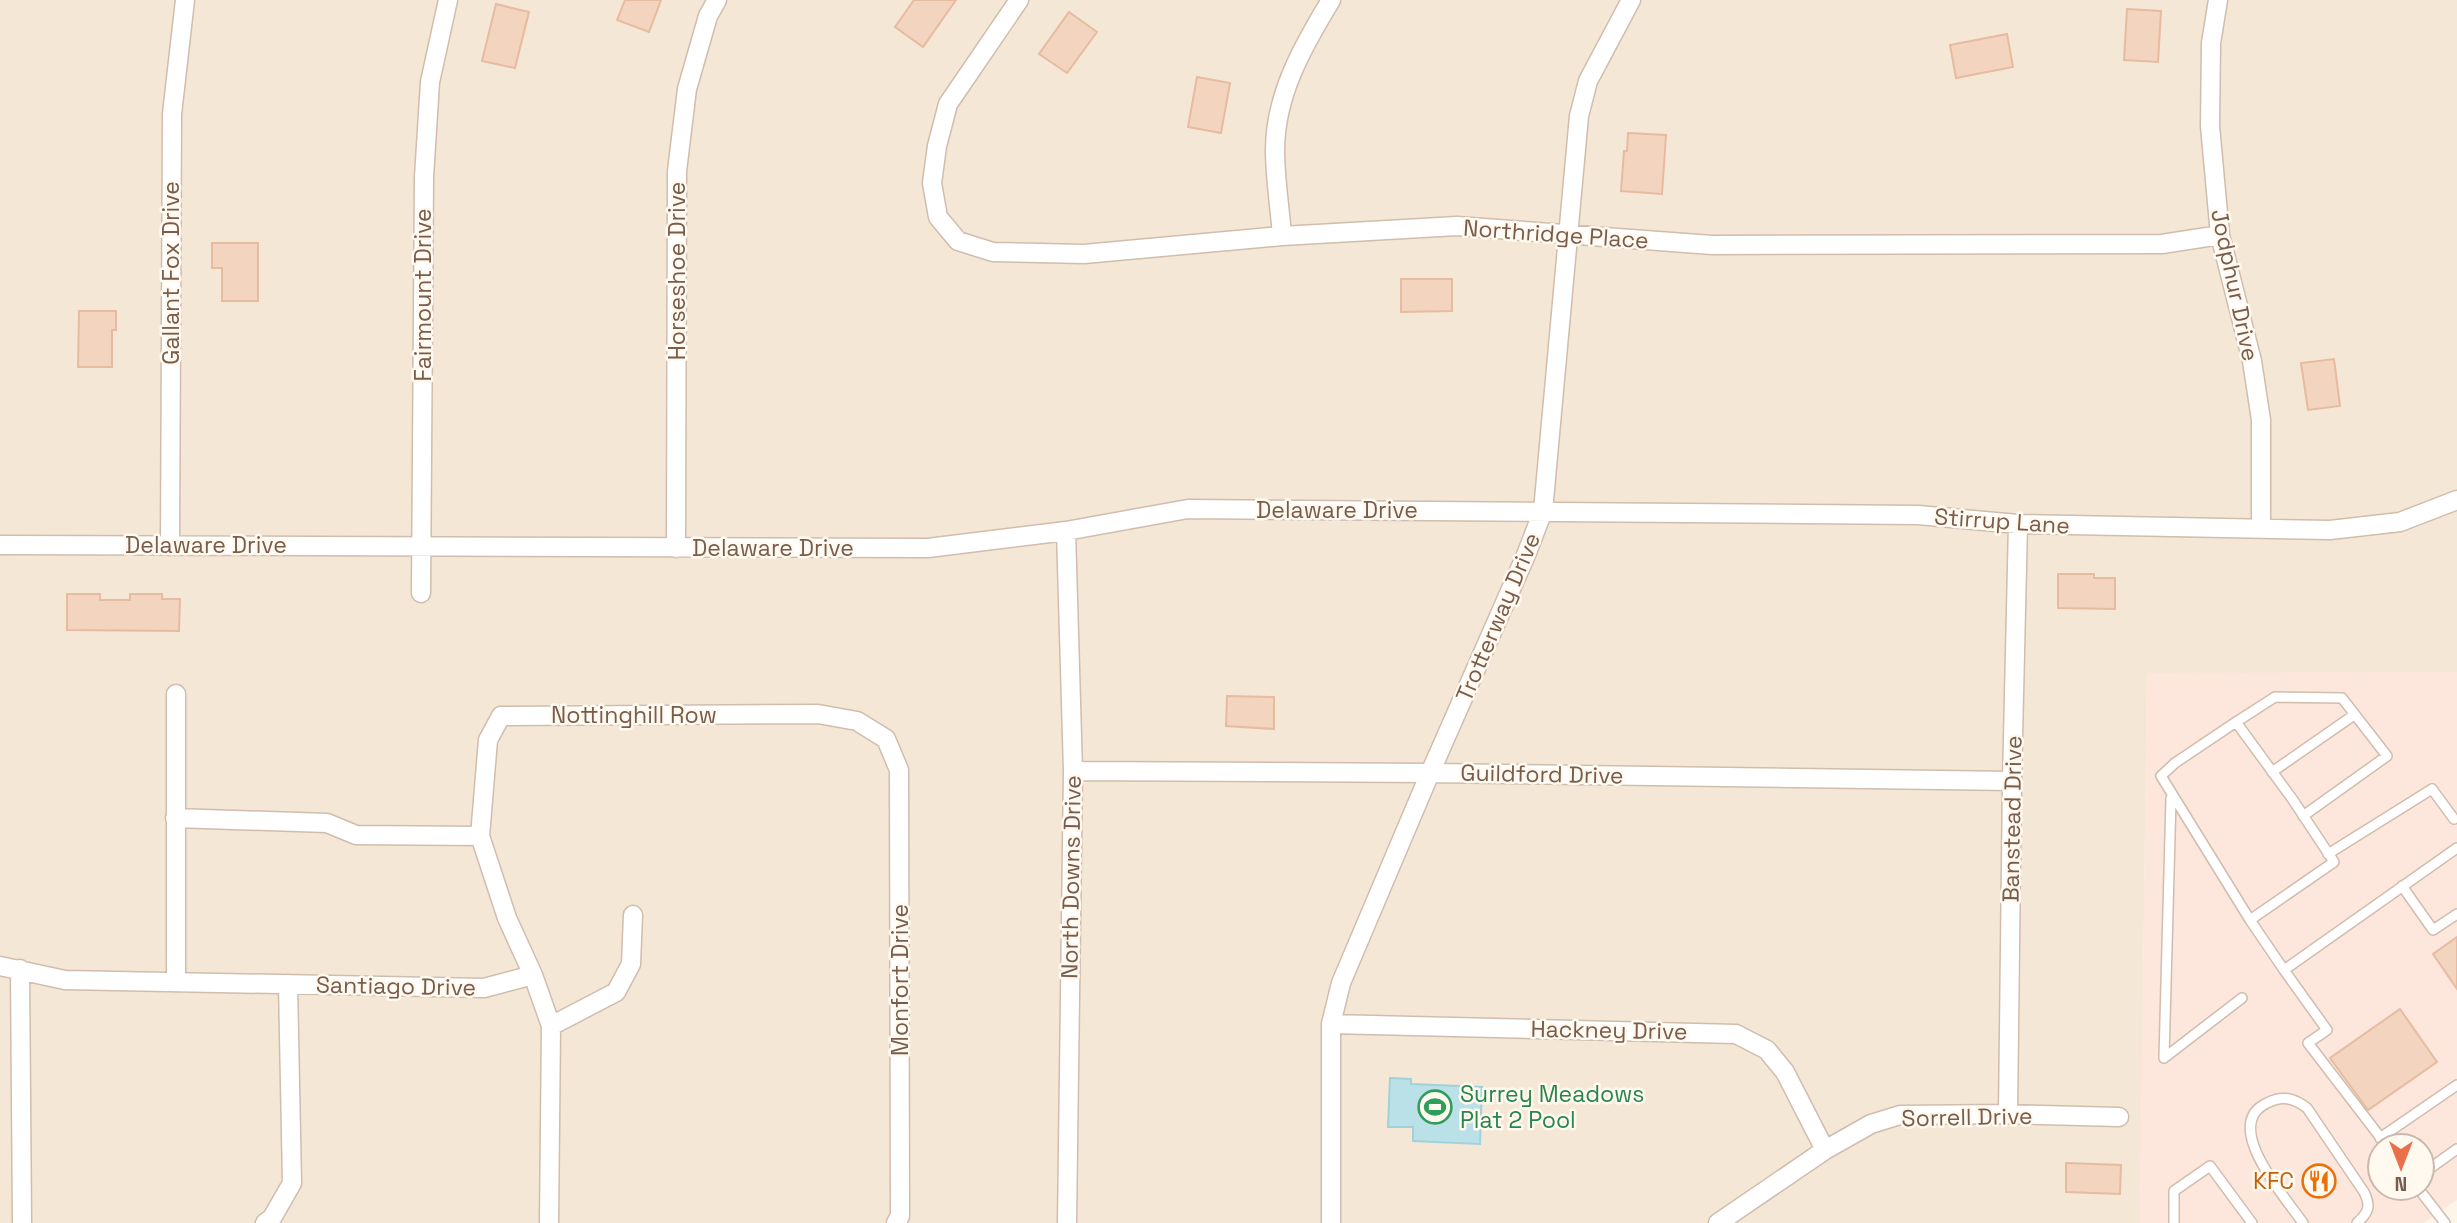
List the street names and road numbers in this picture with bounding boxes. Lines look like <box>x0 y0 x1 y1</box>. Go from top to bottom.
street label: Gallant Fox Drive <box>156 181 186 365</box>
street label: Horseshoe Drive <box>662 182 692 360</box>
street label: Jodphur Drive <box>2204 206 2266 364</box>
street label: Fairmount Drive <box>408 208 438 382</box>
street label: Northridge Place <box>1462 213 1650 255</box>
street label: Delaware Drive <box>1256 495 1418 525</box>
street label: Stirrup Lane <box>1933 501 2071 541</box>
street label: Trotterway Drive <box>1449 528 1547 706</box>
street label: Delaware Drive <box>125 530 287 560</box>
street label: Delaware Drive <box>692 533 854 563</box>
street label: Nottinghill Row <box>551 700 717 730</box>
street label: Banstead Drive <box>1996 735 2028 903</box>
street label: Guildford Drive <box>1460 758 1624 790</box>
street label: North Downs Drive <box>1054 775 1088 979</box>
street label: Monfort Drive <box>885 904 915 1056</box>
street label: Santiago Drive <box>316 970 476 1002</box>
street label: Hackney Drive <box>1530 1014 1688 1046</box>
street label: Sorrell Drive <box>1901 1101 2033 1133</box>

